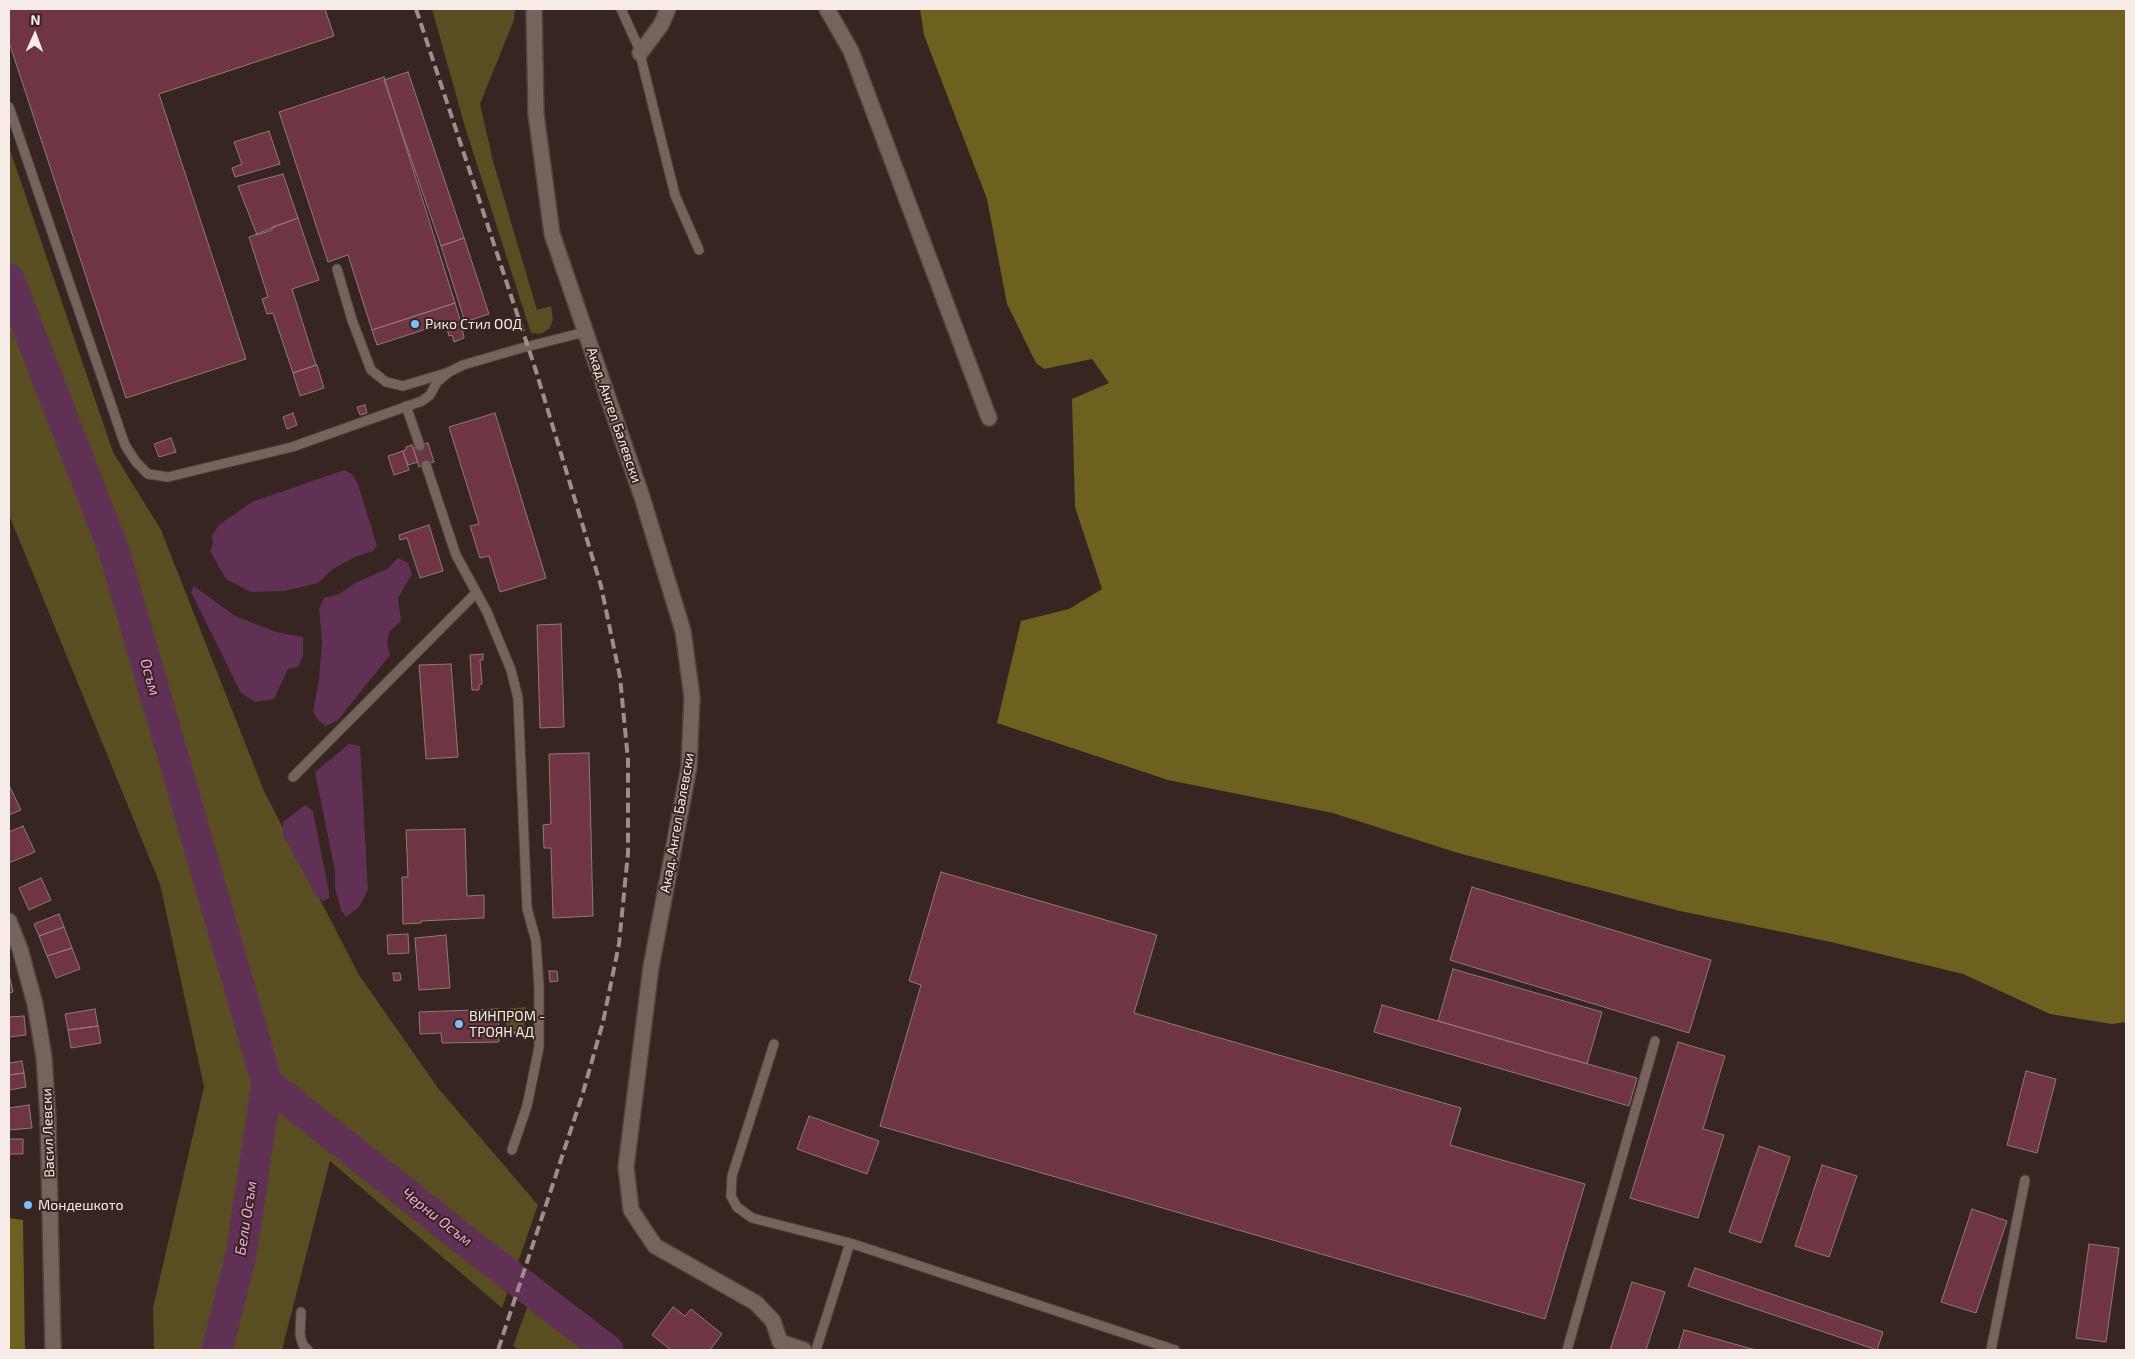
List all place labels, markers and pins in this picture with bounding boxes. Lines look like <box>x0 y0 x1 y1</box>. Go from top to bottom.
place label: Рико Стил ООД <box>425 316 522 332</box>
marker: Рико Стил ООД <box>409 318 421 330</box>
place label: ВИНПРОМ - ТРОЯН АД <box>469 1008 545 1040</box>
marker: ВИНПРОМ - ТРОЯН АД <box>453 1018 465 1030</box>
place label: Мондешкото <box>38 1197 123 1213</box>
marker: Мондешкото <box>22 1199 34 1211</box>

